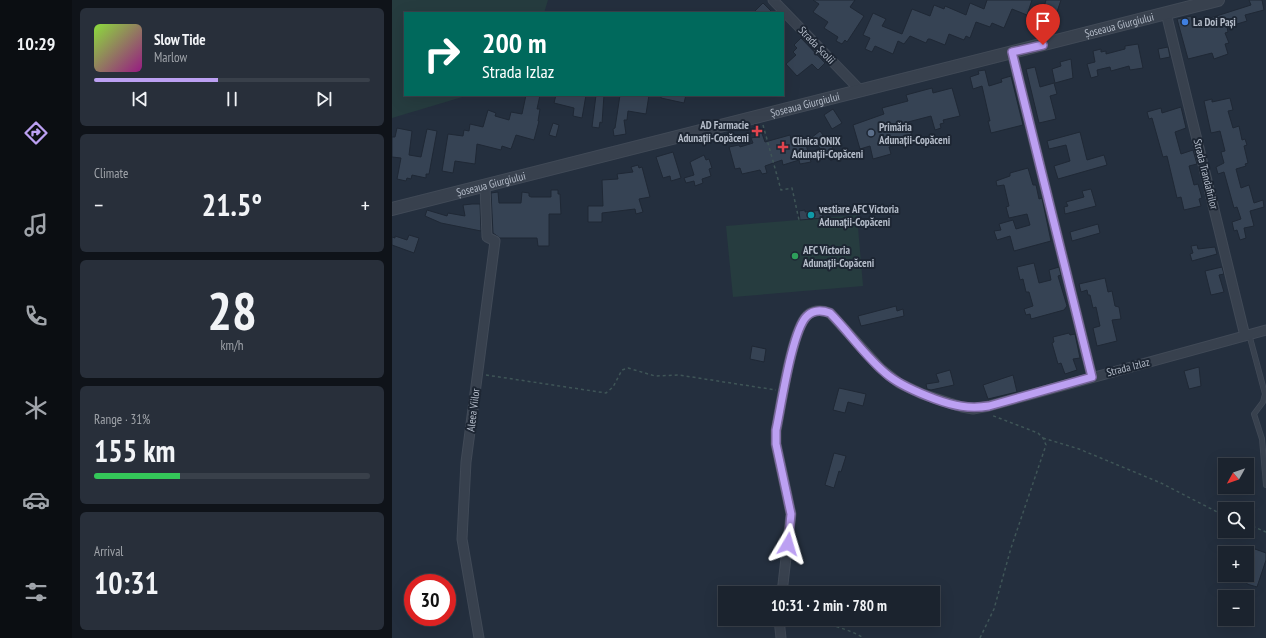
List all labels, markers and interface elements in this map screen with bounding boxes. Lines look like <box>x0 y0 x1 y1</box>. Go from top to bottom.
pin <box>1026 4 1060 45</box>
icon: arrive <box>1032 10 1054 32</box>
street label: Șoseaua Giurgiului <box>1083 10 1155 41</box>
place label: La Doi Pași <box>1193 15 1236 29</box>
marker: La Doi Pași <box>1180 17 1190 27</box>
street label: Strada Școlii <box>796 23 838 67</box>
text: 200 m <box>482 24 546 61</box>
icon: right <box>416 28 468 80</box>
text: Slow Tide <box>154 30 206 49</box>
text: 10:29 <box>17 32 55 55</box>
text: Marlow <box>154 49 187 66</box>
text: Strada Izlaz <box>482 60 554 83</box>
icon: previous <box>129 88 151 110</box>
icon: pause <box>221 88 243 110</box>
icon: next <box>313 88 335 110</box>
street label: Șoseaua Giurgiului <box>769 89 841 120</box>
place label: AD Farmacie Adunații-Copăceni <box>677 118 750 145</box>
icon: directions <box>22 119 50 147</box>
place label: Primăria Adunații-Copăceni <box>878 120 951 147</box>
marker: AD Farmacie Adunații-Copăceni <box>752 126 762 136</box>
marker: Primăria Adunații-Copăceni <box>866 128 876 138</box>
place label: Clinica ONIX Adunații-Copăceni <box>791 134 864 161</box>
street label: Strada Trandafirilor <box>1190 137 1222 211</box>
marker: Clinica ONIX Adunații-Copăceni <box>777 141 789 153</box>
text: Climate <box>94 165 128 182</box>
street label: Șoseaua Giurgiului <box>455 168 527 199</box>
text: 21.5° <box>202 185 262 224</box>
text: − <box>94 191 103 219</box>
text: + <box>361 191 370 219</box>
place label: vestiare AFC Victoria Adunații-Copăceni <box>818 202 899 229</box>
marker: vestiare AFC Victoria Adunații-Copăceni <box>806 210 816 220</box>
icon: music <box>22 211 50 239</box>
place label: AFC Victoria Adunații-Copăceni <box>802 243 875 270</box>
marker: AFC Victoria Adunații-Copăceni <box>790 251 800 261</box>
text: 28 <box>207 277 257 344</box>
icon: phone <box>22 302 50 330</box>
text: km/h <box>220 337 244 354</box>
street label: Strada Izlaz <box>1105 355 1151 379</box>
street label: Aleea Viilor <box>463 388 483 432</box>
icon: climate <box>22 394 50 422</box>
text: Range · 31% <box>94 411 150 428</box>
text: 155 km <box>94 431 175 470</box>
north arrow <box>1218 458 1254 494</box>
map controls <box>1218 458 1254 626</box>
icon: car <box>22 486 50 514</box>
button: search <box>1218 502 1254 538</box>
position arrow <box>767 523 809 565</box>
text: Arrival <box>94 543 123 560</box>
button: + <box>1218 546 1254 582</box>
text: 10:31 <box>94 563 159 602</box>
speed limit sign: 30 <box>404 574 456 626</box>
icon: filters <box>22 578 50 606</box>
button: − <box>1218 590 1254 626</box>
text: 10:31 · 2 min · 780 m <box>771 596 887 615</box>

